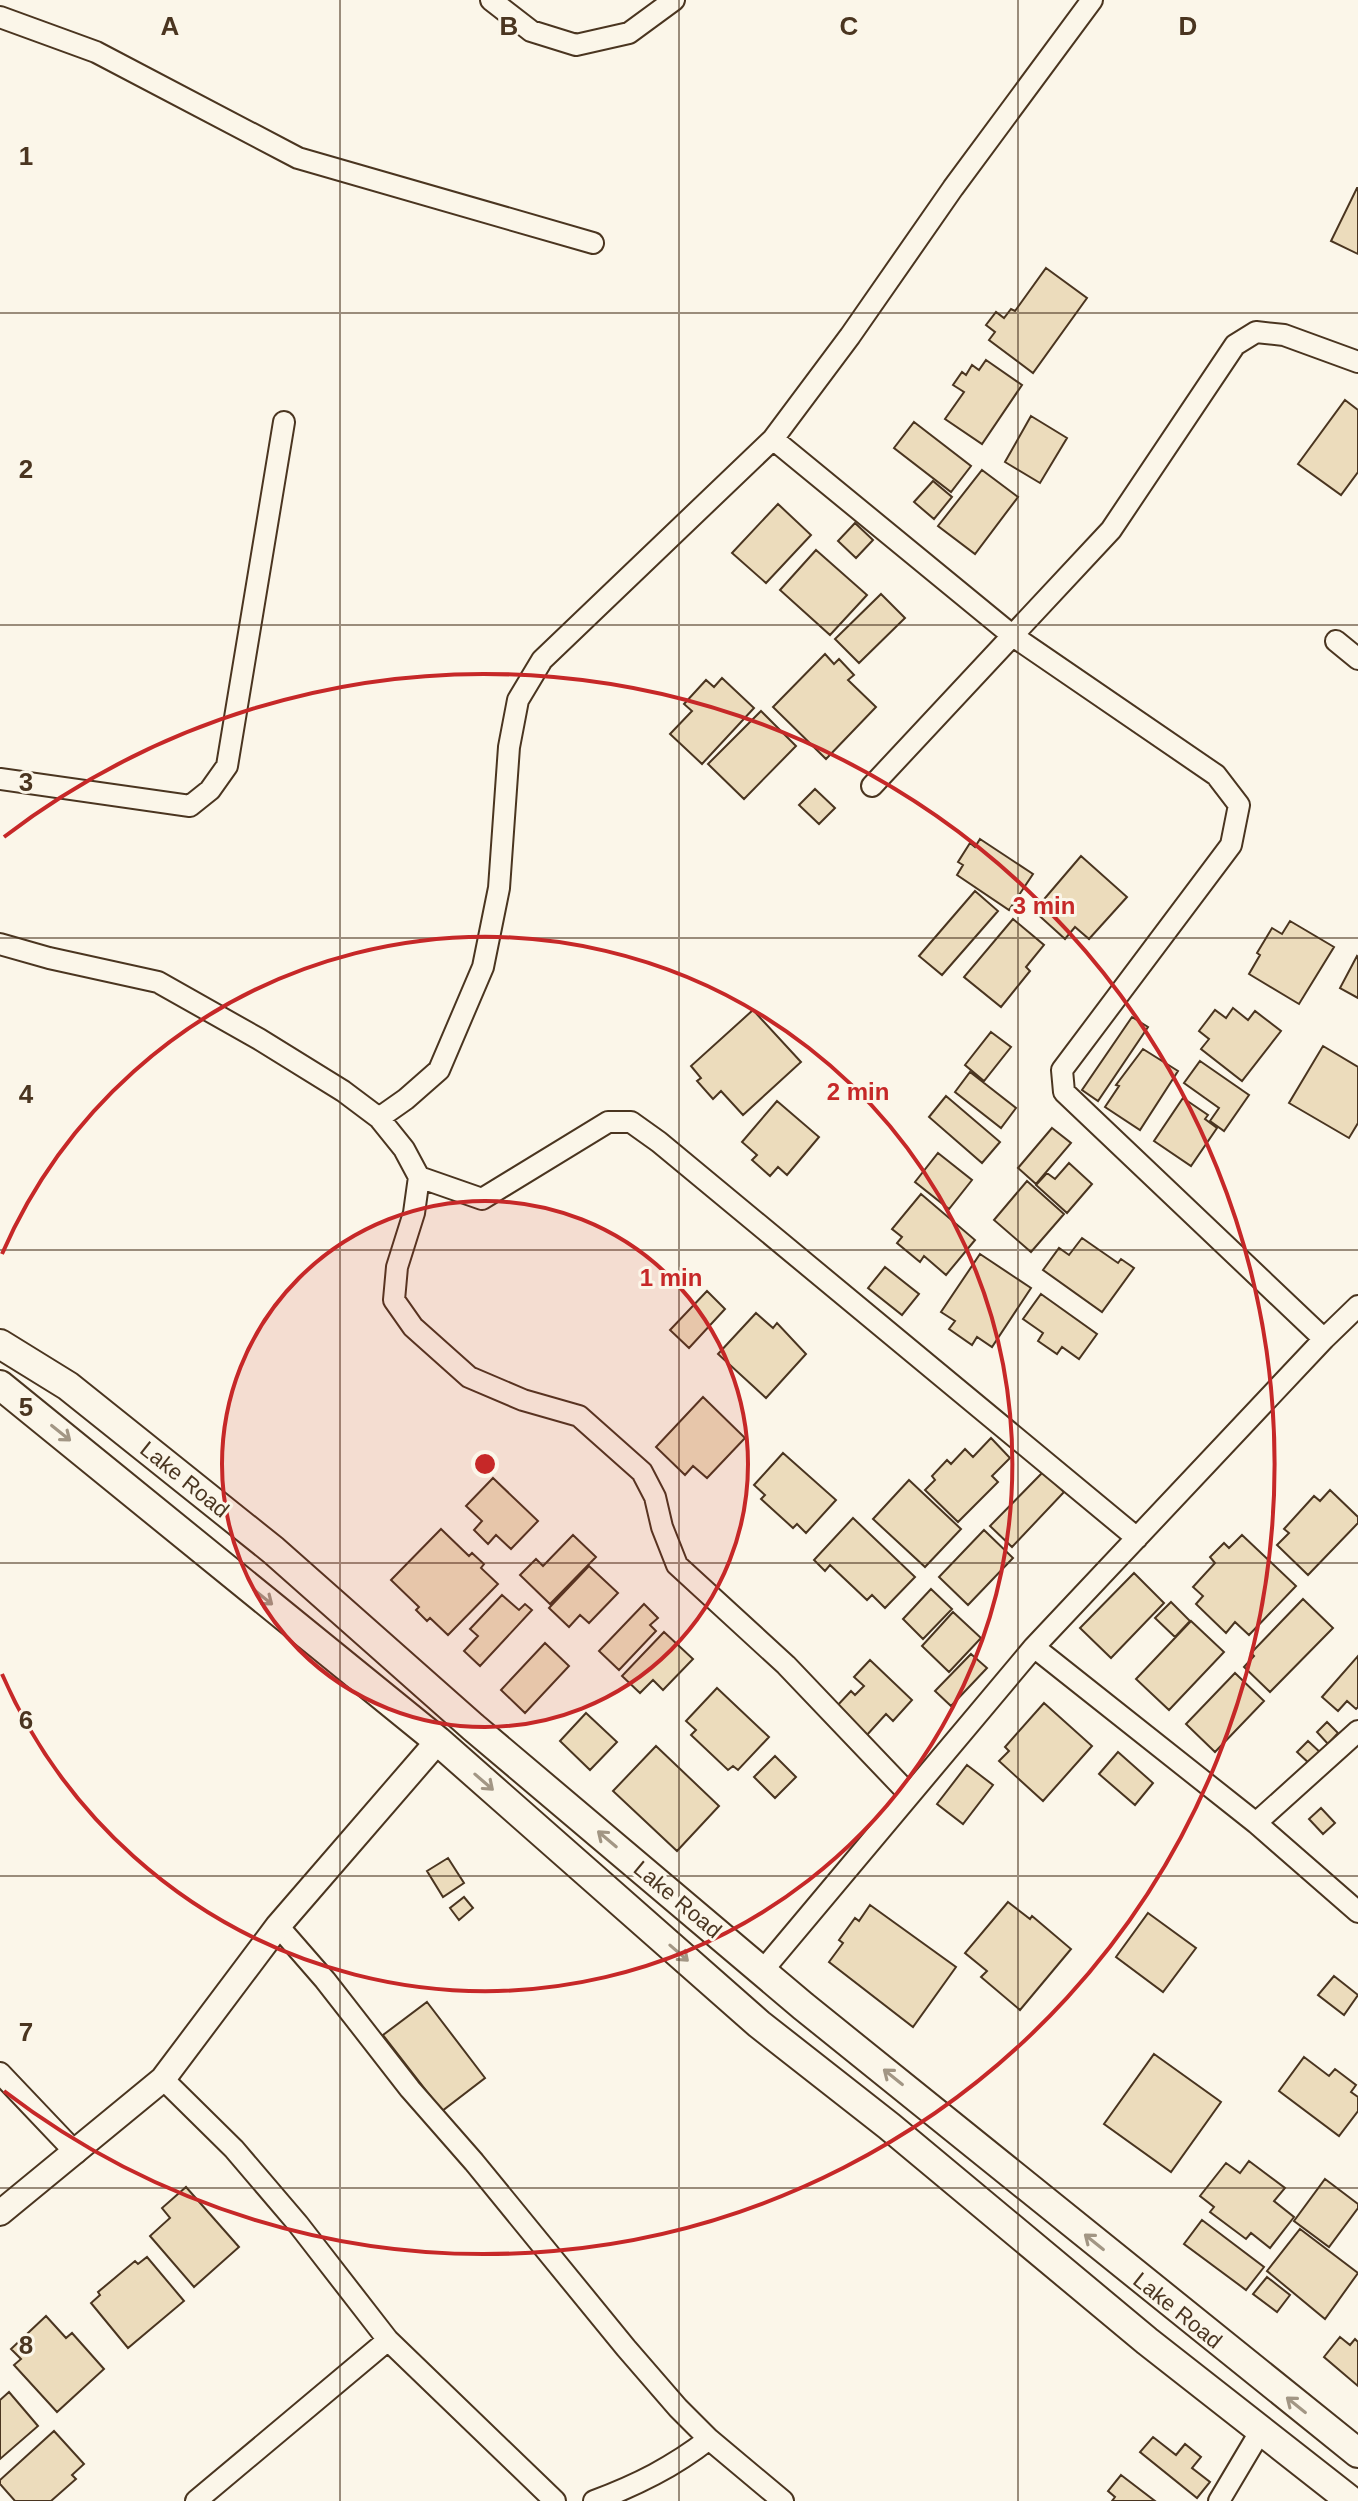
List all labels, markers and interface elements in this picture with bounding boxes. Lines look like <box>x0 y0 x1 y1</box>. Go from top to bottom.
text: A <box>161 11 180 41</box>
text: B <box>500 11 518 41</box>
text: C <box>840 11 859 41</box>
text: D <box>1179 11 1197 41</box>
text: 1 <box>19 141 33 171</box>
text: 2 <box>19 454 33 484</box>
text: 3 <box>19 767 33 797</box>
text: 3 min <box>1013 892 1075 919</box>
text: 2 min <box>827 1078 889 1105</box>
text: 4 <box>19 1079 34 1109</box>
text: 1 min <box>640 1264 702 1291</box>
text: 5 <box>19 1392 33 1422</box>
one-way arrow <box>50 1424 71 1442</box>
street label: Lake Road <box>135 1436 234 1523</box>
centre of rings <box>471 1450 499 1478</box>
one-way arrow <box>252 1588 273 1606</box>
text: 6 <box>19 1705 33 1735</box>
one-way arrow <box>474 1772 494 1790</box>
one-way arrow <box>597 1830 618 1848</box>
street label: Lake Road <box>629 1856 726 1943</box>
one-way arrow <box>669 1944 689 1962</box>
text: 7 <box>19 2017 33 2047</box>
one-way arrow <box>883 2068 904 2086</box>
one-way arrow <box>1084 2233 1105 2250</box>
street label: Lake Road <box>1128 2267 1227 2354</box>
text: 8 <box>19 2330 33 2360</box>
one-way arrow <box>1286 2397 1307 2414</box>

